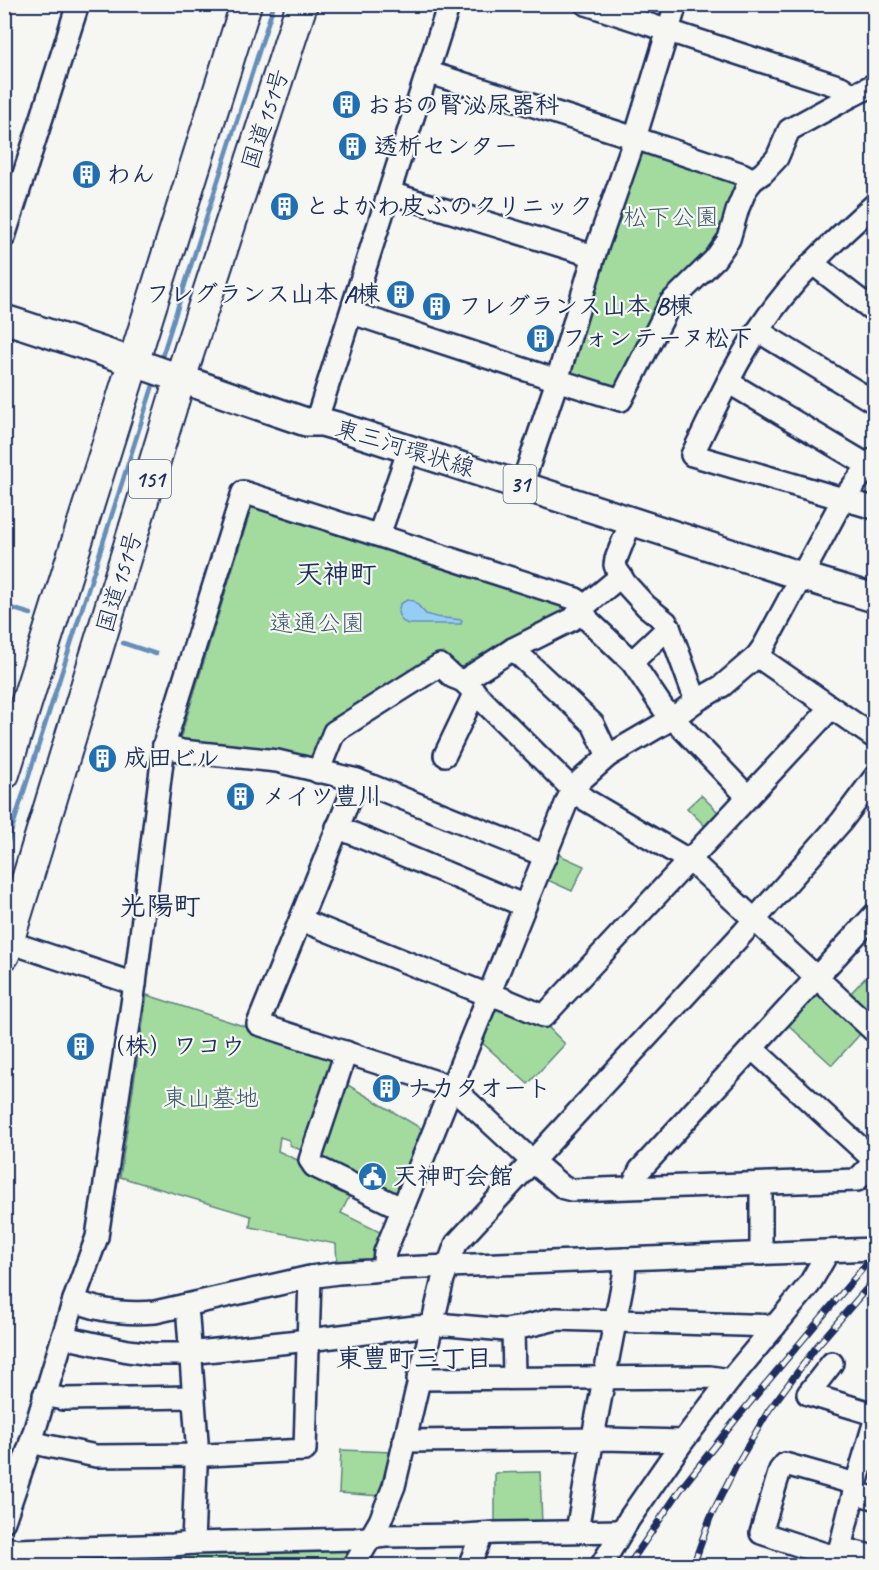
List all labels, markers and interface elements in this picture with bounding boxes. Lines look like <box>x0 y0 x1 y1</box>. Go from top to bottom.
street label: 国道151号 <box>235 65 295 173</box>
building icon: おおの腎泌尿器科 <box>330 89 362 121</box>
place label: おおの腎泌尿器科 <box>367 90 559 120</box>
building icon: 透析センター <box>337 130 369 162</box>
place label: 透析センター <box>374 131 518 161</box>
building icon: わん <box>70 158 102 190</box>
place label: わん <box>107 159 155 189</box>
building icon: とよかわ皮ふのクリニック <box>268 190 300 222</box>
place label: とよかわ皮ふのクリニック <box>305 191 593 221</box>
park label: 松下公園 <box>623 202 719 232</box>
building icon: フレグランス山本 A棟 <box>385 278 417 310</box>
place label: フレグランス山本 A棟 <box>146 279 381 309</box>
building icon: フレグランス山本 B棟 <box>421 290 453 322</box>
place label: フレグランス山本 B棟 <box>458 291 693 321</box>
building icon: フォンテーヌ松下 <box>525 322 557 354</box>
place label: フォンテーヌ松下 <box>562 323 753 353</box>
street label: 東三河環状線 <box>332 413 478 483</box>
road number: 151 <box>129 460 171 498</box>
road number: 31 <box>504 465 536 503</box>
street label: 国道151号 <box>89 528 149 636</box>
district label: 天神町 <box>296 557 377 591</box>
park label: 遠通公園 <box>269 608 365 638</box>
building icon: 成田ビル <box>87 742 119 774</box>
place label: 成田ビル <box>124 743 220 773</box>
building icon: メイツ豊川 <box>225 780 257 812</box>
place label: メイツ豊川 <box>262 781 382 811</box>
district label: 光陽町 <box>120 889 201 923</box>
building icon: （株）ワコウ <box>64 1030 96 1062</box>
place label: （株）ワコウ <box>101 1031 245 1061</box>
building icon: ナカタオート <box>370 1072 402 1104</box>
place label: ナカタオート <box>407 1073 551 1103</box>
park label: 東山墓地 <box>163 1083 259 1113</box>
public building icon: 天神町会館 <box>356 1160 388 1192</box>
place label: 天神町会館 <box>393 1161 513 1191</box>
district label: 東豊町三丁目 <box>336 1342 492 1375</box>

